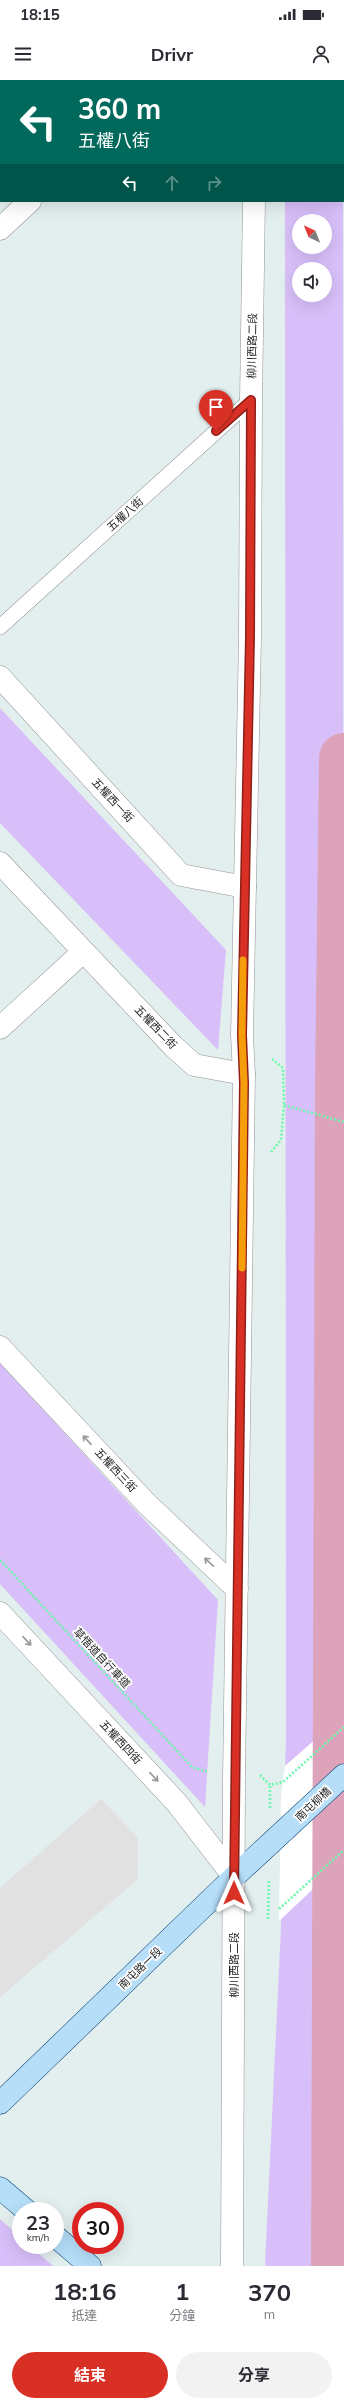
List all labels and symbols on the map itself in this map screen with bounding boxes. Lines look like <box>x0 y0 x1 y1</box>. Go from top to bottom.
north arrow <box>292 214 332 254</box>
street label: 柳川西路二段 <box>244 313 260 379</box>
pin <box>199 390 233 431</box>
street label: 五權八街 <box>104 494 146 534</box>
street label: 五權西一街 <box>89 775 137 825</box>
street label: 五權西二街 <box>132 1002 180 1052</box>
one-way arrow <box>83 1435 92 1445</box>
street label: 五權西三街 <box>92 1445 140 1495</box>
one-way arrow <box>204 1557 214 1567</box>
street label: 草悟道自行車道 <box>71 1625 133 1691</box>
one-way arrow <box>22 1636 31 1647</box>
street label: 五權西四街 <box>97 1717 145 1767</box>
one-way arrow <box>149 1772 158 1782</box>
street label: 南屯柳橋 <box>292 1784 334 1824</box>
position arrow <box>213 1872 255 1914</box>
street label: 柳川西路二段 <box>227 1932 241 1998</box>
street label: 南屯路一段 <box>115 1944 165 1992</box>
speed limit sign: 30 <box>72 2202 124 2254</box>

